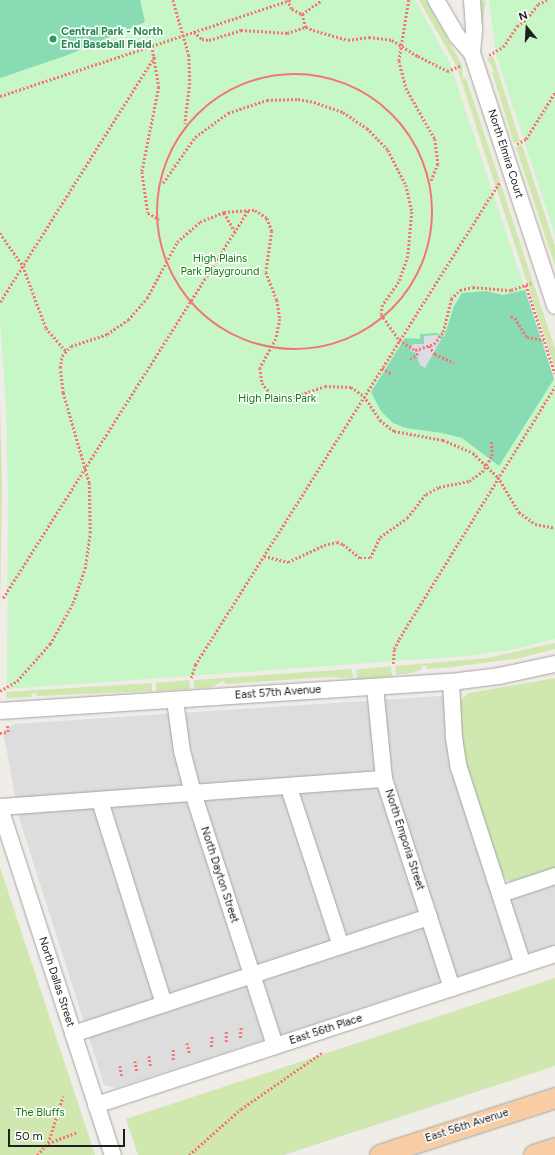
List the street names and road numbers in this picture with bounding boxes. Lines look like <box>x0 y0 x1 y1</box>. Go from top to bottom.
street label: North Elmira Court <box>484 108 526 200</box>
street label: East 57th Avenue <box>234 683 322 703</box>
street label: North Emporia Street <box>381 788 427 892</box>
street label: North Dayton Street <box>197 825 241 925</box>
street label: North Dallas Street <box>35 935 77 1029</box>
street label: East 56th Place <box>288 1012 364 1048</box>
street label: East 56th Avenue <box>424 1106 510 1146</box>

